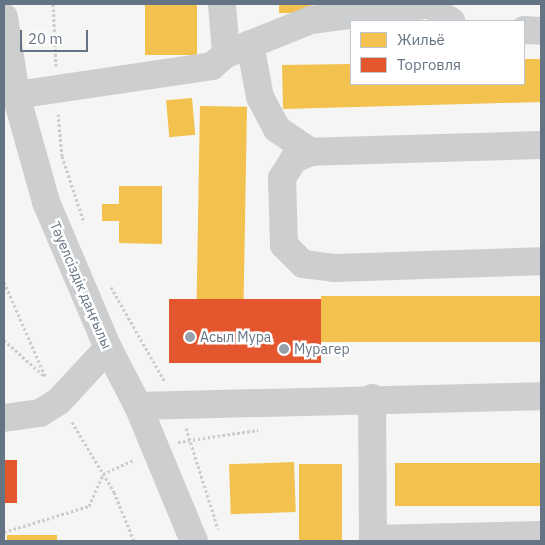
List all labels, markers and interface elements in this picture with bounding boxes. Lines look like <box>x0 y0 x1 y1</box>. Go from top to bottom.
scale bar <box>22 20 90 52</box>
legend <box>350 20 525 85</box>
text: 20 m <box>28 29 63 48</box>
text: Жильё <box>397 30 445 49</box>
text: Торговля <box>397 55 461 74</box>
street label: Тәуелсіздік даңғылы <box>47 219 115 351</box>
place label: Асыл Мура <box>200 329 271 345</box>
marker: Асыл Мура <box>184 331 196 343</box>
place label: Мурагер <box>294 341 350 357</box>
marker: Мурагер <box>278 343 290 355</box>

